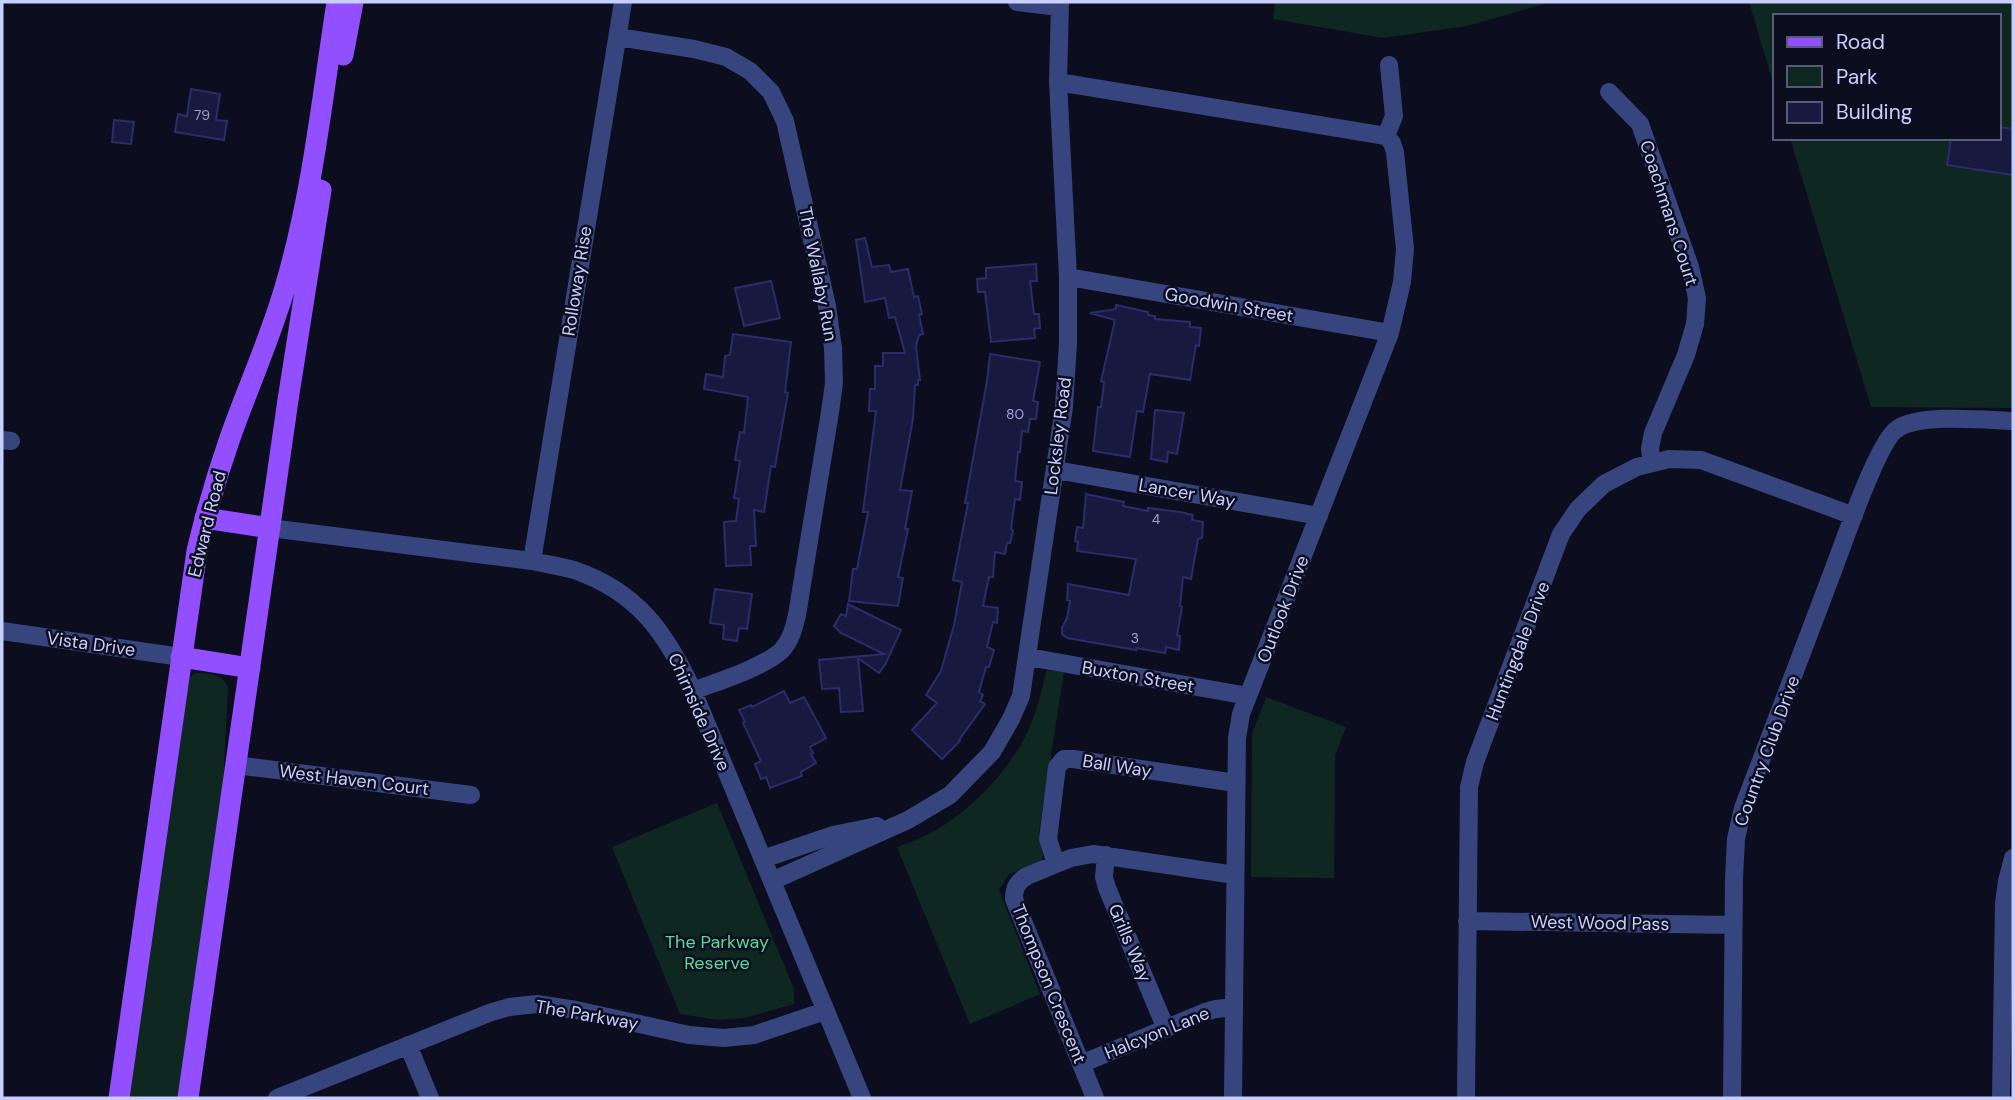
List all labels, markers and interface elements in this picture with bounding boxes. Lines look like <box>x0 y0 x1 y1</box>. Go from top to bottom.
legend <box>1773 14 2001 140</box>
text: Road <box>1836 28 1885 56</box>
text: Park <box>1836 63 1878 91</box>
text: Building <box>1836 98 1913 126</box>
house number: 79 <box>194 106 210 124</box>
street label: Coachmans Court <box>1634 137 1704 289</box>
street label: The Wallaby Run <box>793 205 843 343</box>
street label: Rolloway Rise <box>556 224 598 338</box>
street label: Goodwin Street <box>1163 282 1295 328</box>
street label: Locksley Road <box>1039 376 1077 496</box>
house number: 80 <box>1006 405 1024 423</box>
street label: Edward Road <box>182 468 232 580</box>
street label: Lancer Way <box>1137 473 1237 513</box>
house number: 4 <box>1152 510 1161 528</box>
street label: Outlook Drive <box>1252 552 1314 666</box>
street label: Huntingdale Drive <box>1480 578 1556 724</box>
street label: Vista Drive <box>45 626 137 662</box>
house number: 3 <box>1131 629 1139 647</box>
street label: Chirnside Drive <box>662 649 736 775</box>
street label: Buxton Street <box>1080 655 1196 699</box>
street label: Country Club Drive <box>1729 672 1805 830</box>
street label: Ball Way <box>1081 749 1153 783</box>
street label: West Haven Court <box>278 759 430 801</box>
street label: Grills Way <box>1103 900 1157 986</box>
street label: Thompson Crescent <box>1006 901 1092 1067</box>
street label: West Wood Pass <box>1530 910 1670 936</box>
park label: The Parkway Reserve <box>665 930 769 975</box>
street label: The Parkway <box>534 994 640 1036</box>
street label: Halcyon Lane <box>1101 1001 1213 1065</box>

